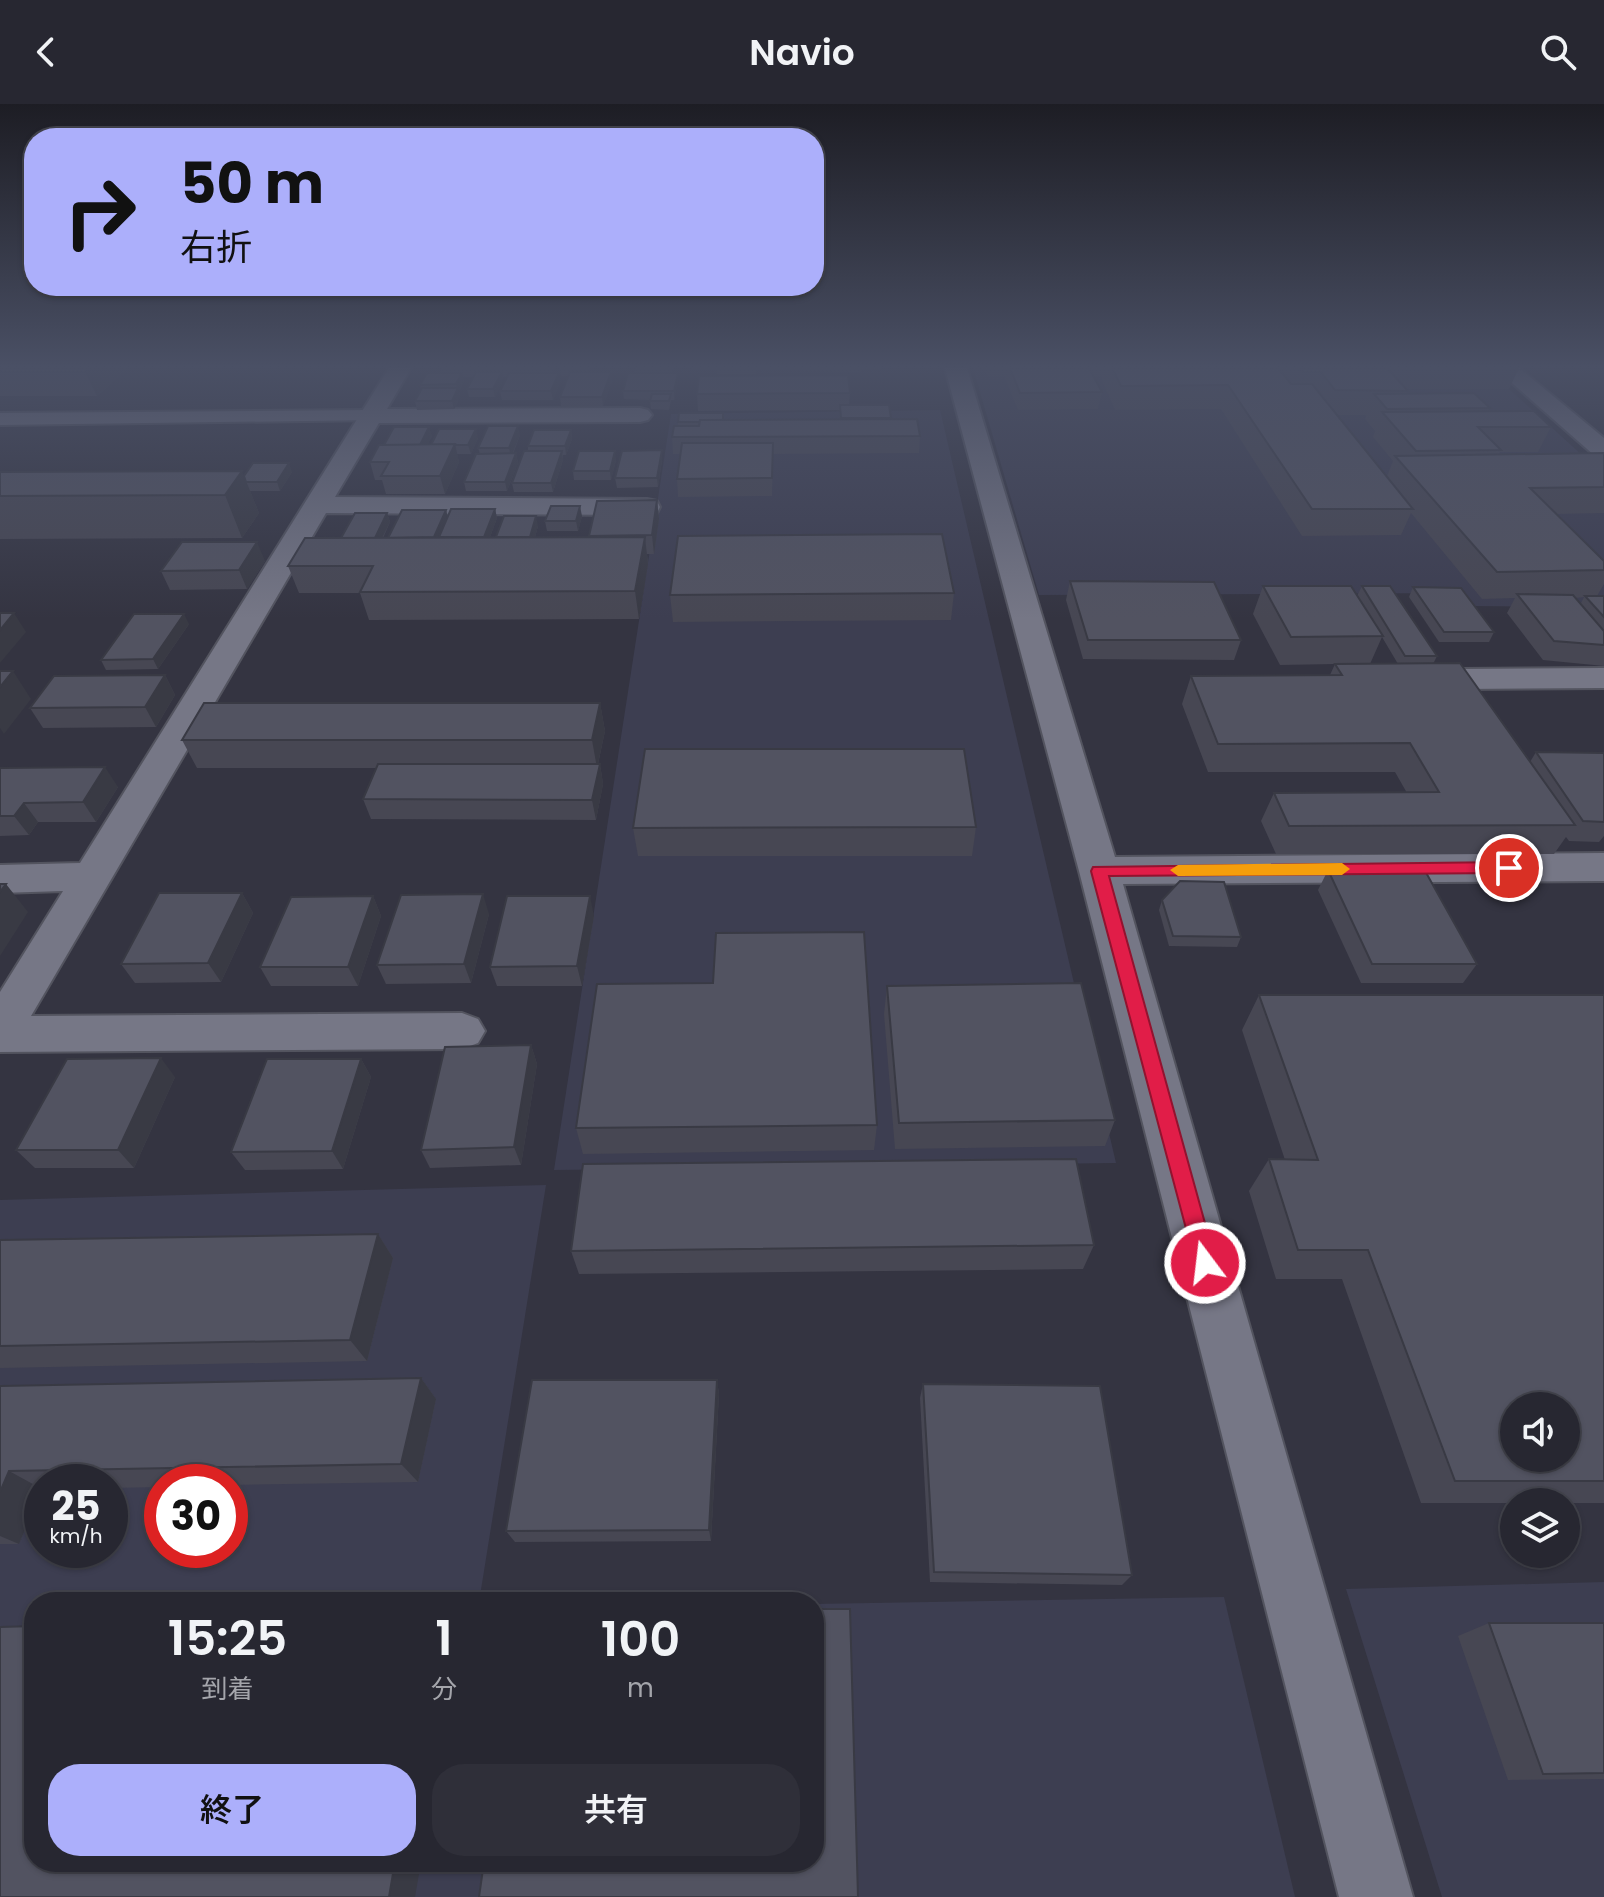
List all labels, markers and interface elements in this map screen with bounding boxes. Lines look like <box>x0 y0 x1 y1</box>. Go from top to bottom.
text: Navio <box>749 27 855 78</box>
icon: back <box>24 30 68 74</box>
icon: search <box>1536 30 1580 74</box>
text: 50 m <box>180 144 324 223</box>
icon: right <box>48 160 152 264</box>
text: 右折 <box>180 222 252 273</box>
pin <box>1475 834 1543 902</box>
icon: arrive <box>1487 846 1531 890</box>
position arrow <box>1163 1221 1247 1305</box>
map controls <box>1500 1392 1580 1568</box>
button: sound <box>1500 1392 1580 1472</box>
speed limit sign: 30 <box>144 1464 248 1568</box>
text: 25 <box>52 1478 100 1534</box>
button: layers <box>1500 1488 1580 1568</box>
text: km/h <box>49 1522 103 1550</box>
text: 15:25 <box>168 1605 287 1672</box>
text: 1 <box>435 1605 453 1672</box>
text: 100 <box>601 1606 680 1673</box>
text: m <box>627 1670 654 1706</box>
text: 到着 <box>201 1671 254 1707</box>
text: 分 <box>431 1671 457 1707</box>
button: 終了 <box>48 1764 416 1856</box>
button: 共有 <box>432 1764 800 1856</box>

